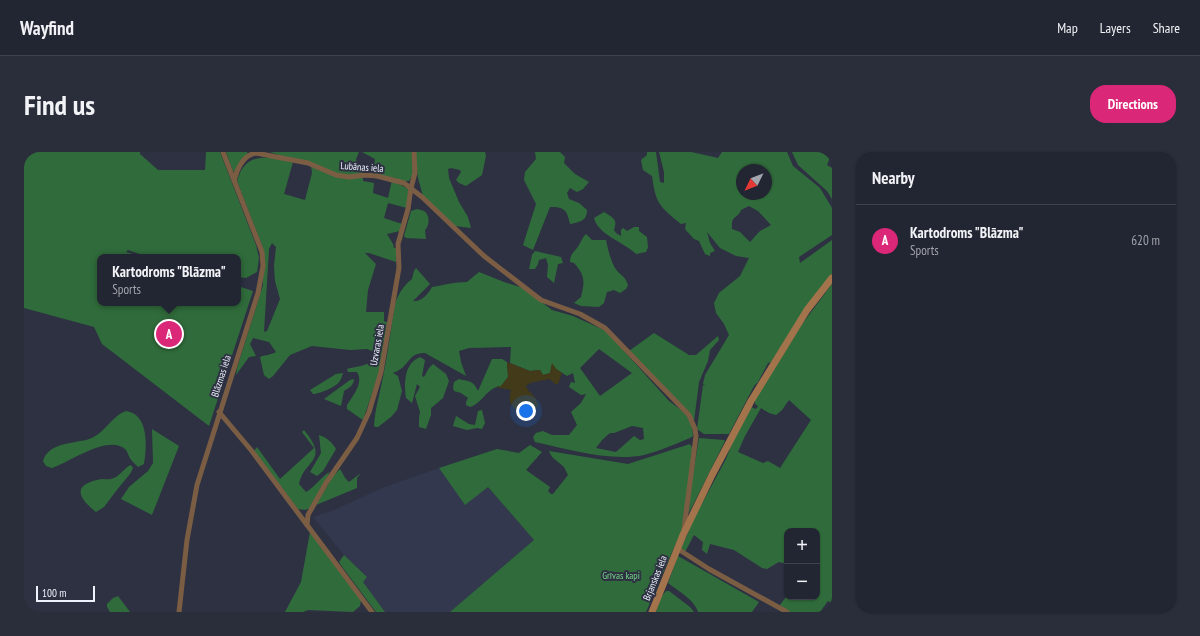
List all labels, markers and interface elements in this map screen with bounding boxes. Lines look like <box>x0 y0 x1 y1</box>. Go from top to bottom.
text: Wayfind <box>20 16 74 40</box>
text: Map <box>1057 19 1078 37</box>
text: Layers <box>1100 19 1131 37</box>
text: Share <box>1153 19 1180 37</box>
button: Directions <box>1090 85 1176 123</box>
text: Find us <box>24 86 95 123</box>
street label: Lubānas iela <box>340 159 384 175</box>
north arrow <box>736 164 772 200</box>
text: Nearby <box>872 167 915 189</box>
text: Kartodroms "Blāzma" <box>910 223 1024 242</box>
text: A <box>882 232 888 249</box>
text: 620 m <box>1131 232 1160 249</box>
text: Sports <box>910 242 939 259</box>
popup <box>97 254 241 306</box>
text: Kartodroms "Blāzma" <box>112 262 226 281</box>
text: Sports <box>112 281 141 298</box>
pin: A <box>156 319 182 349</box>
street label: Uzvaras iela <box>367 323 387 367</box>
street label: Blāzmas iela <box>208 353 234 399</box>
your location <box>516 401 536 421</box>
map controls <box>784 528 820 600</box>
button: + <box>784 528 820 564</box>
street label: Brjanskas iela <box>640 554 670 602</box>
button: − <box>784 564 820 600</box>
park label: Grīvas kapi <box>602 569 640 582</box>
scale bar <box>36 584 95 603</box>
text: 100 m <box>42 586 66 600</box>

